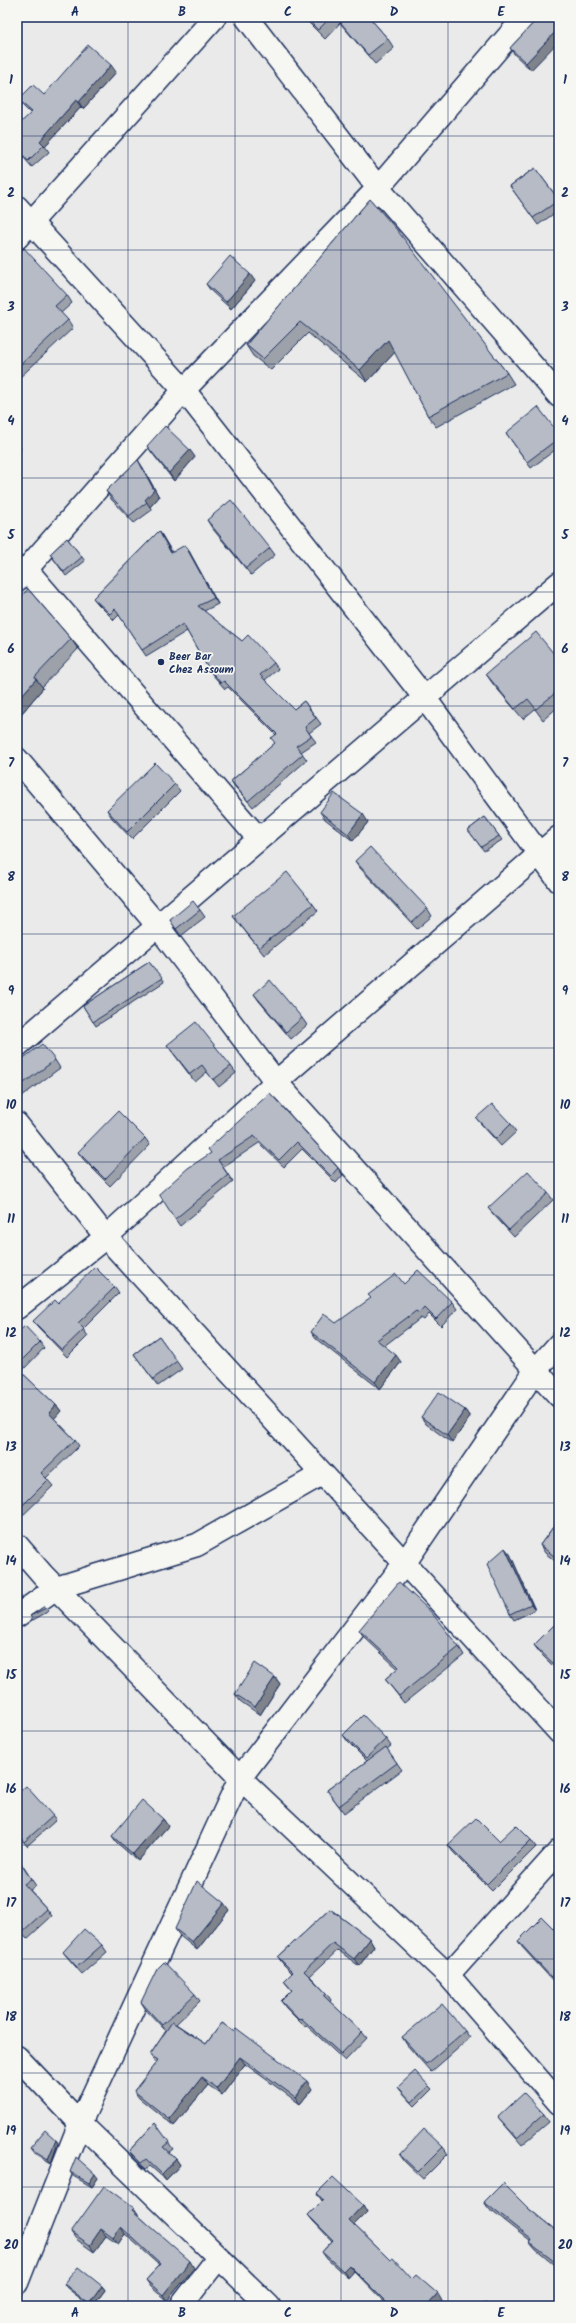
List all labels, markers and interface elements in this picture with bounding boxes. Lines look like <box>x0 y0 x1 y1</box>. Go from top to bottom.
text: A <box>71 2 79 23</box>
text: B <box>178 2 186 23</box>
text: C <box>284 2 292 23</box>
text: D <box>390 2 399 23</box>
text: E <box>497 2 505 23</box>
text: 1 <box>9 70 13 91</box>
text: 1 <box>563 70 567 91</box>
text: 2 <box>7 183 15 204</box>
text: 2 <box>561 183 569 204</box>
text: 3 <box>6 297 15 318</box>
text: 3 <box>560 297 569 318</box>
text: 4 <box>7 411 15 432</box>
text: 4 <box>561 411 569 432</box>
text: 5 <box>7 525 16 546</box>
text: 5 <box>561 525 570 546</box>
text: 6 <box>7 639 15 660</box>
text: 6 <box>561 639 569 660</box>
place label: Beer Bar Chez Assoum <box>169 648 233 679</box>
marker: Beer Bar Chez Assoum <box>156 657 166 667</box>
text: 7 <box>8 753 15 774</box>
text: 7 <box>562 753 569 774</box>
text: 8 <box>7 867 15 888</box>
text: 8 <box>561 867 569 888</box>
text: 9 <box>8 981 15 1002</box>
text: 9 <box>562 981 569 1002</box>
text: 10 <box>6 1095 17 1116</box>
text: 10 <box>560 1095 571 1116</box>
text: 11 <box>7 1209 15 1230</box>
text: 11 <box>561 1209 569 1230</box>
text: 12 <box>5 1323 17 1344</box>
text: 12 <box>559 1323 571 1344</box>
text: 13 <box>5 1437 17 1458</box>
text: 13 <box>559 1437 571 1458</box>
text: 14 <box>5 1551 17 1572</box>
text: 14 <box>559 1551 571 1572</box>
text: 15 <box>6 1665 18 1686</box>
text: 15 <box>560 1665 572 1686</box>
text: 16 <box>6 1779 16 1800</box>
text: 16 <box>560 1779 570 1800</box>
text: 17 <box>6 1893 17 1914</box>
text: 17 <box>560 1893 571 1914</box>
text: 18 <box>5 2007 17 2028</box>
text: 18 <box>559 2007 571 2028</box>
text: 19 <box>6 2121 17 2142</box>
text: 19 <box>560 2121 571 2142</box>
text: 20 <box>4 2235 18 2256</box>
text: 20 <box>558 2235 572 2256</box>
text: A <box>71 2303 79 2323</box>
text: B <box>178 2303 186 2323</box>
text: C <box>284 2303 292 2323</box>
text: D <box>390 2303 399 2323</box>
text: E <box>497 2303 505 2323</box>

